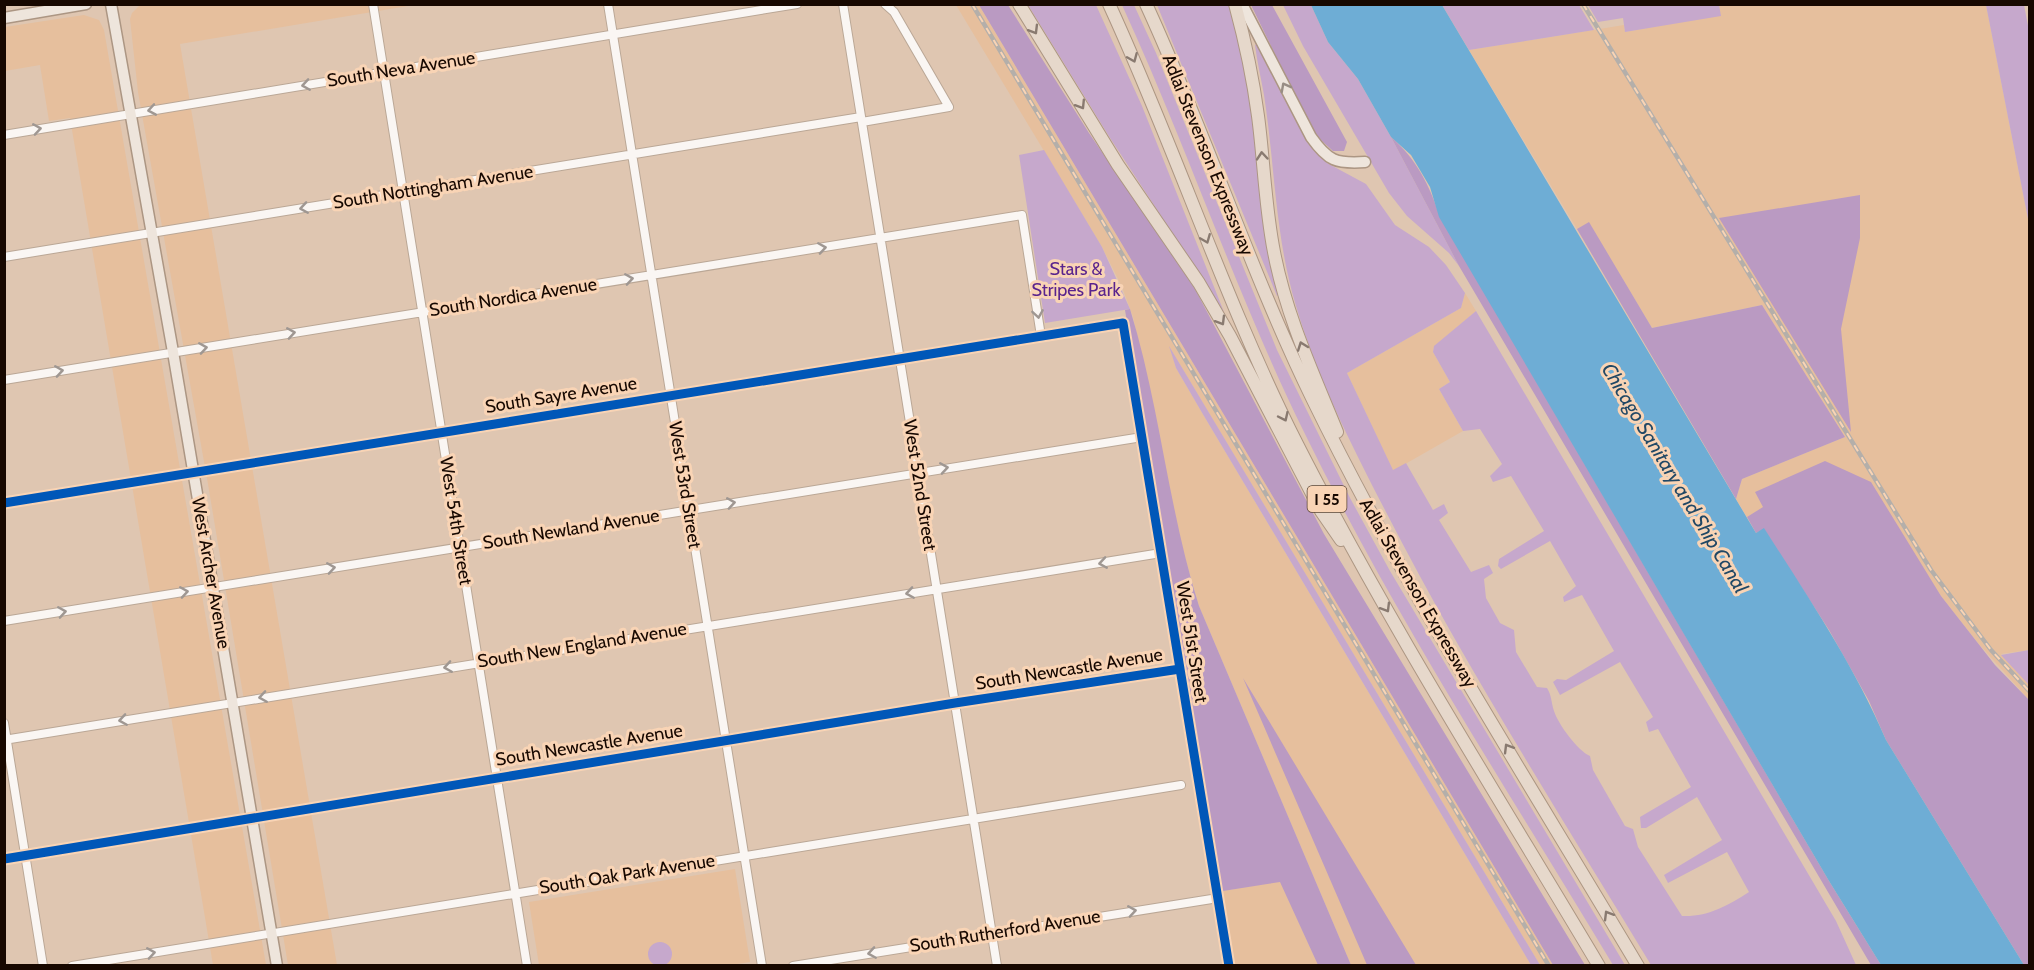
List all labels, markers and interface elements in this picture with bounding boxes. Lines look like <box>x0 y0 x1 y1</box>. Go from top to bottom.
one-way arrow <box>1027 24 1038 34</box>
street label: South Neva Avenue <box>325 46 477 92</box>
one-way arrow <box>1126 51 1138 62</box>
street label: Adlai Stevenson Expressway <box>1158 51 1258 259</box>
one-way arrow <box>301 78 310 90</box>
one-way arrow <box>1281 82 1292 93</box>
one-way arrow <box>1073 98 1084 109</box>
one-way arrow <box>147 103 157 116</box>
one-way arrow <box>33 124 42 136</box>
one-way arrow <box>1256 151 1269 161</box>
street label: South Nottingham Avenue <box>331 160 535 214</box>
one-way arrow <box>299 201 309 213</box>
one-way arrow <box>1199 232 1211 243</box>
one-way arrow <box>816 242 826 255</box>
park label: Stars & Stripes Park <box>1032 258 1121 301</box>
street label: South Nordica Avenue <box>428 273 598 321</box>
one-way arrow <box>624 273 634 285</box>
one-way arrow <box>1031 309 1043 319</box>
one-way arrow <box>1214 315 1226 325</box>
one-way arrow <box>287 328 296 340</box>
one-way arrow <box>1296 341 1309 352</box>
one-way arrow <box>199 342 208 354</box>
water label: Chicago Sanitary and Ship Canal <box>1597 359 1753 598</box>
one-way arrow <box>54 366 64 378</box>
street label: South Sayre Avenue <box>484 372 638 418</box>
one-way arrow <box>1277 411 1289 422</box>
street label: West 52nd Street <box>899 418 941 552</box>
street label: West 53rd Street <box>664 420 706 550</box>
street label: West 54th Street <box>435 455 477 587</box>
one-way arrow <box>939 462 949 475</box>
road number: I 55 <box>1308 486 1346 512</box>
street label: Adlai Stevenson Expressway <box>1355 494 1481 692</box>
street label: West Archer Avenue <box>187 495 235 651</box>
one-way arrow <box>725 497 735 510</box>
street label: South Newland Avenue <box>481 504 661 554</box>
one-way arrow <box>1098 556 1108 568</box>
one-way arrow <box>326 563 336 575</box>
street label: West 51st Street <box>1172 580 1212 704</box>
one-way arrow <box>179 587 188 599</box>
one-way arrow <box>906 587 915 599</box>
one-way arrow <box>1379 602 1391 612</box>
one-way arrow <box>58 607 67 619</box>
street label: South New England Avenue <box>476 618 688 672</box>
street label: South Newcastle Avenue <box>974 643 1164 695</box>
one-way arrow <box>444 660 454 673</box>
one-way arrow <box>258 690 268 703</box>
one-way arrow <box>118 713 128 726</box>
street label: South Newcastle Avenue <box>494 719 684 771</box>
one-way arrow <box>1504 744 1515 754</box>
street label: South Oak Park Avenue <box>538 849 716 899</box>
street label: South Rutherford Avenue <box>908 905 1102 957</box>
one-way arrow <box>1127 905 1137 918</box>
one-way arrow <box>1603 911 1615 921</box>
one-way arrow <box>867 946 876 958</box>
one-way arrow <box>146 947 155 959</box>

